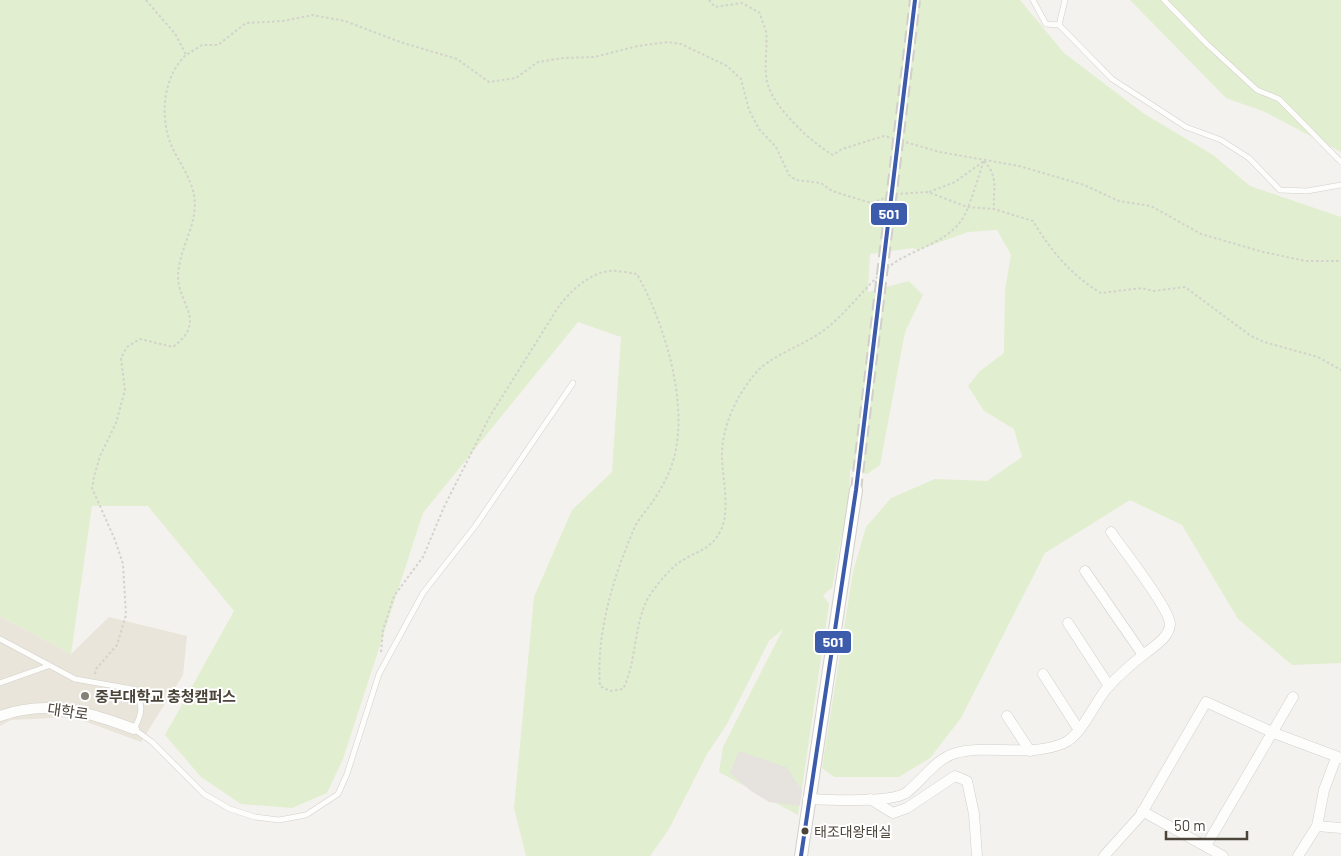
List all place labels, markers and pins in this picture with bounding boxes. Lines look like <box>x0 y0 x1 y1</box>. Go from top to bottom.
place label: 중부대학교 충청캠퍼스 <box>95 687 236 705</box>
marker: 중부대학교 충청캠퍼스 <box>79 690 91 702</box>
place label: 태조대왕태실 <box>814 823 891 840</box>
marker: 태조대왕태실 <box>800 826 810 836</box>

